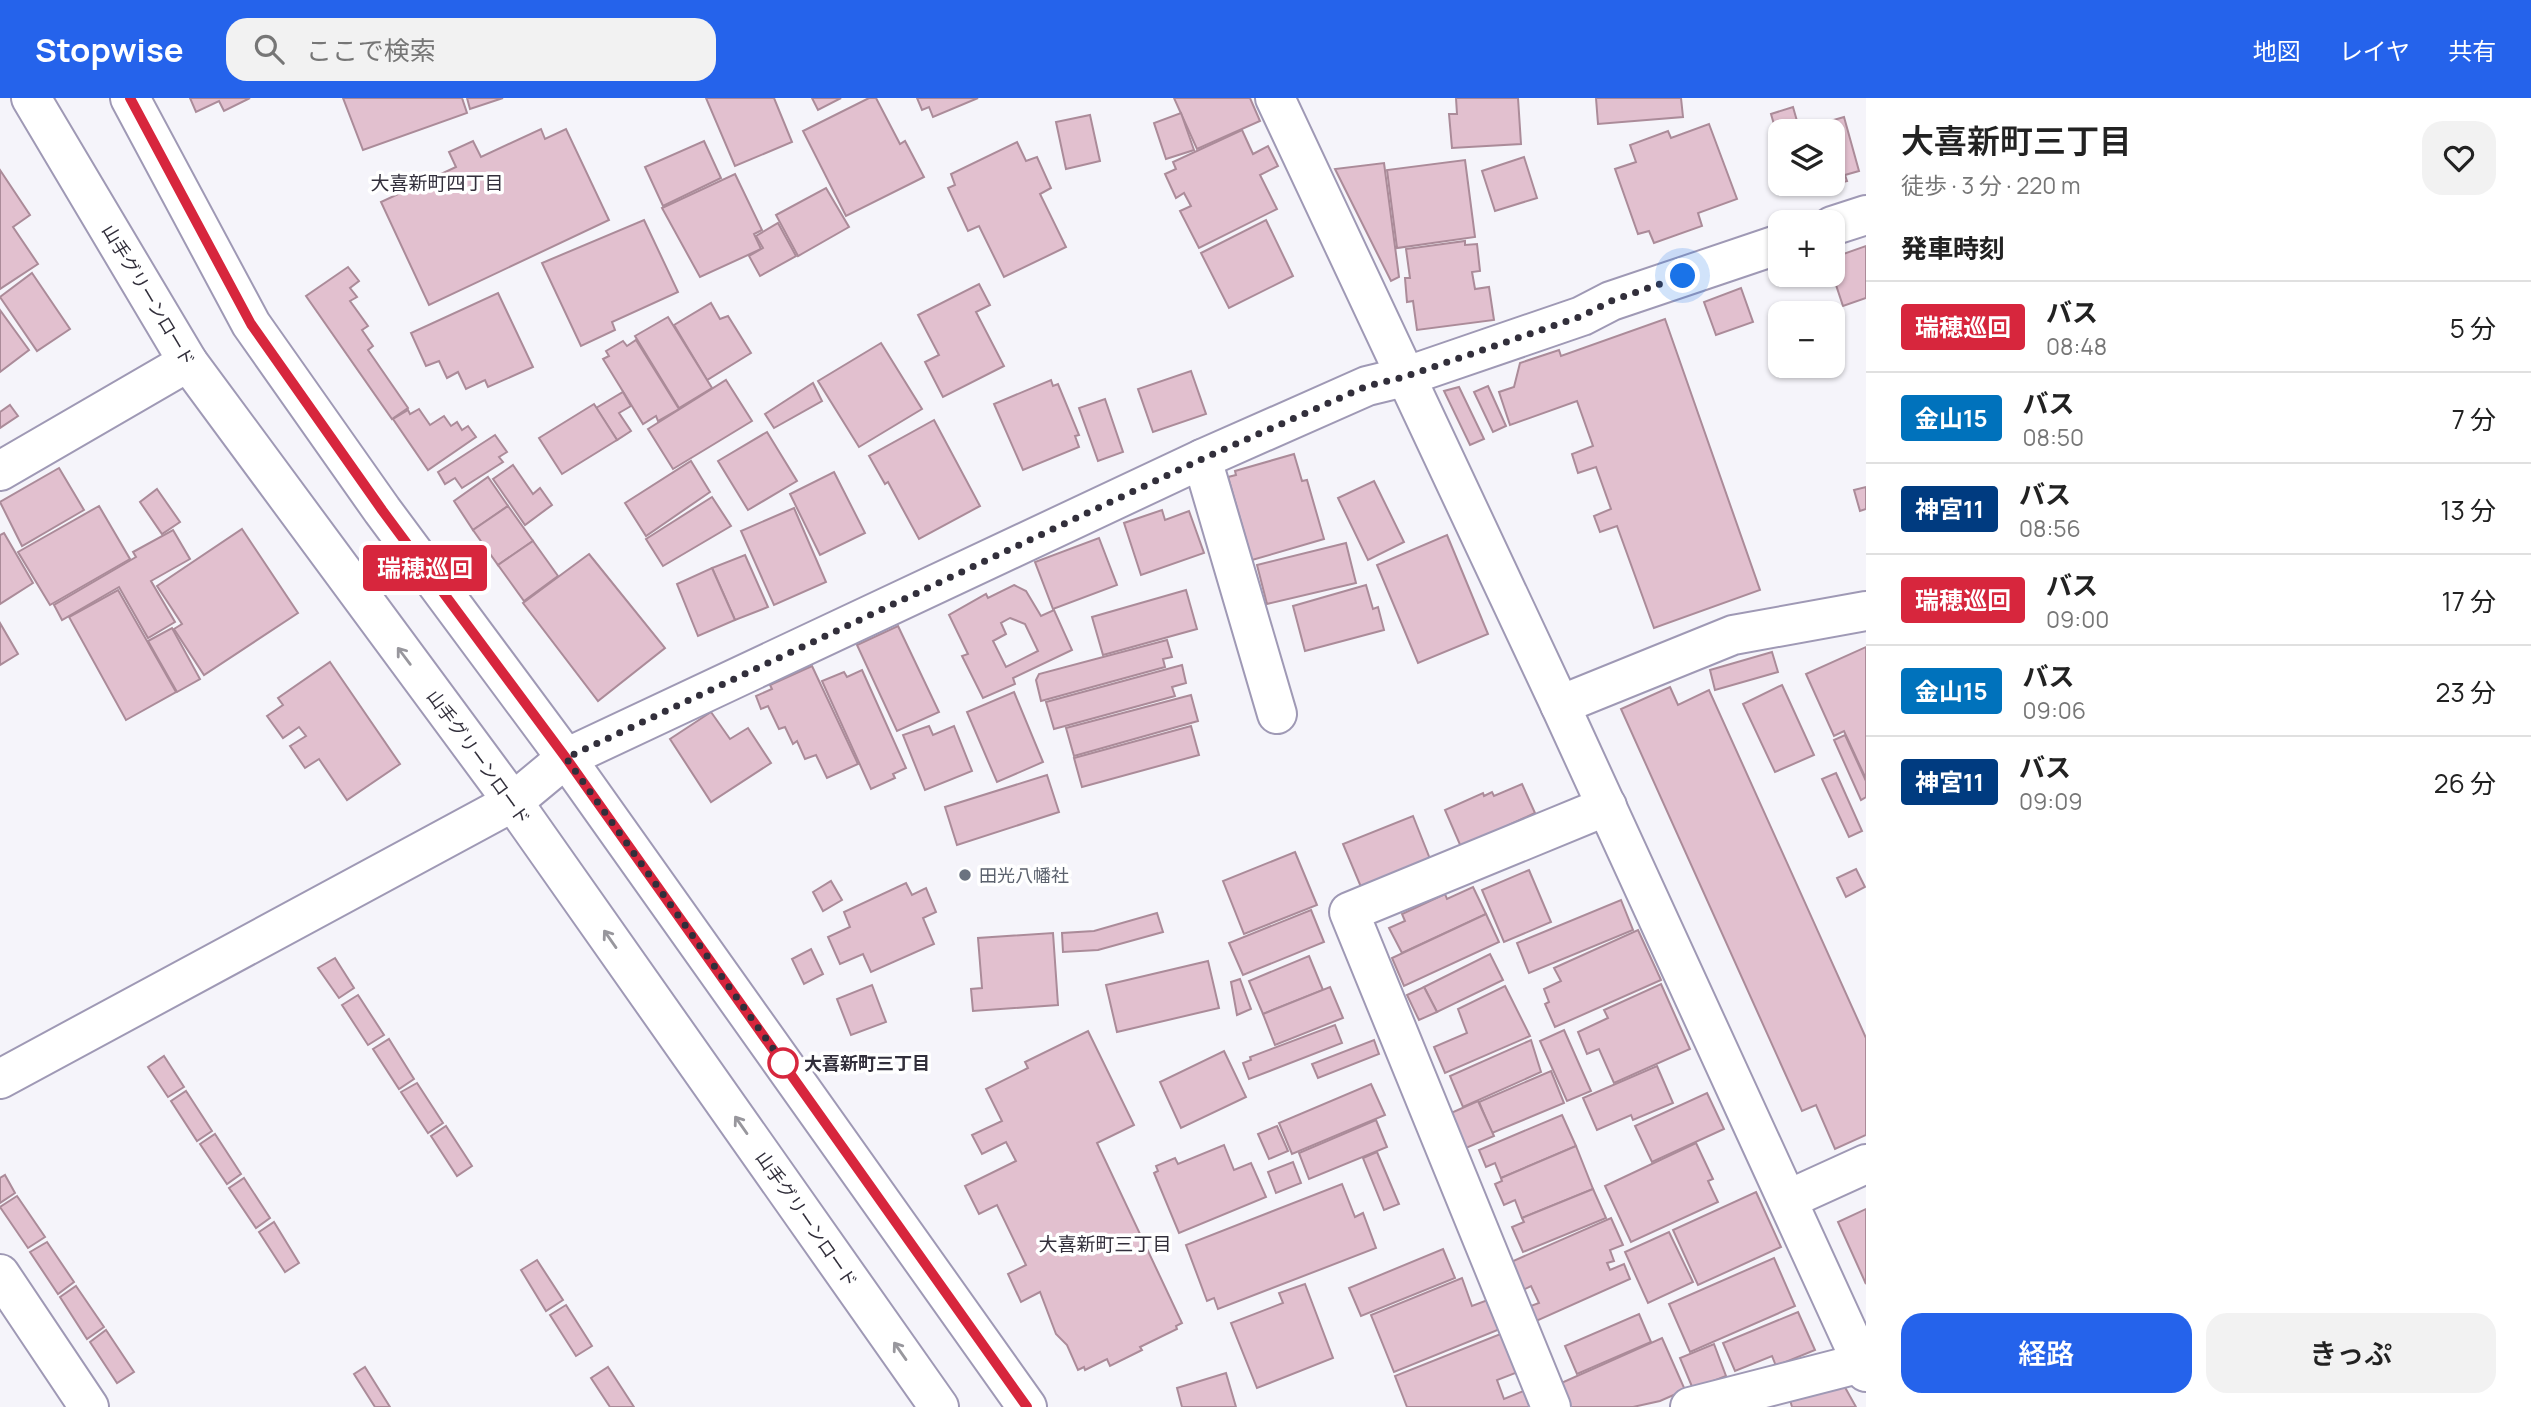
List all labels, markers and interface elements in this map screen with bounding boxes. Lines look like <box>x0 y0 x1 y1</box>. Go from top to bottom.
search box <box>226 18 716 81</box>
text: Stopwise <box>35 27 184 72</box>
icon: search <box>250 30 288 68</box>
text: ここで検索 <box>306 32 436 68</box>
text: 地図 <box>2253 34 2301 67</box>
text: レイヤ <box>2339 34 2410 67</box>
text: 共有 <box>2448 34 2496 67</box>
text: 大喜新町三丁目 <box>1901 118 2132 163</box>
map controls <box>1768 119 1845 378</box>
button: layers <box>1768 119 1845 196</box>
button: heart <box>2422 121 2496 195</box>
text: 徒歩 · 3 分 · 220 m <box>1901 169 2081 201</box>
district label: 大喜新町四丁目 <box>370 170 504 196</box>
button: + <box>1768 210 1845 287</box>
street label: 山手グリーンロード <box>97 220 201 370</box>
text: 発車時刻 <box>1901 230 2005 266</box>
your location <box>1665 258 1700 293</box>
text: バス <box>2046 294 2098 330</box>
button: − <box>1768 301 1845 378</box>
text: 瑞穂巡回 <box>1915 310 2011 343</box>
text: 5 分 <box>2450 310 2496 346</box>
text: 08:48 <box>2046 330 2107 362</box>
text: バス <box>2023 385 2075 421</box>
text: 金山15 <box>1915 401 1988 434</box>
text: 7 分 <box>2452 401 2496 437</box>
text: 08:50 <box>2023 421 2084 453</box>
text: バス <box>2019 476 2071 512</box>
text: 神宮11 <box>1915 492 1984 525</box>
text: 13 分 <box>2440 492 2496 528</box>
text: 08:56 <box>2019 512 2081 544</box>
line badge: 瑞穂巡回 <box>376 545 474 591</box>
text: 瑞穂巡回 <box>377 551 473 584</box>
text: バス <box>2046 567 2098 603</box>
text: 瑞穂巡回 <box>1915 583 2011 616</box>
text: 17 分 <box>2442 583 2496 619</box>
text: 09:00 <box>2046 603 2109 635</box>
one-way arrow <box>397 647 412 666</box>
text: バス <box>2023 658 2075 694</box>
text: 金山15 <box>1915 674 1988 707</box>
text: 23 分 <box>2436 674 2496 710</box>
street label: 山手グリーンロード <box>422 685 536 829</box>
text: 09:06 <box>2023 694 2086 726</box>
text: バス <box>2019 749 2071 785</box>
text: 神宮11 <box>1915 765 1984 798</box>
text: 26 分 <box>2434 765 2496 801</box>
text: 09:09 <box>2019 785 2083 817</box>
place label: 田光八幡社 <box>979 863 1069 887</box>
marker: 田光八幡社 <box>957 867 973 883</box>
one-way arrow <box>603 930 617 949</box>
marker: 大喜新町三丁目 <box>768 1048 798 1078</box>
place label: 大喜新町三丁目 <box>804 1051 930 1075</box>
one-way arrow <box>734 1116 748 1135</box>
street label: 山手グリーンロード <box>751 1146 863 1292</box>
district label: 大喜新町三丁目 <box>1038 1231 1172 1257</box>
button: 経路 <box>1901 1313 2192 1393</box>
button: きっぷ <box>2206 1313 2496 1393</box>
one-way arrow <box>893 1342 907 1361</box>

